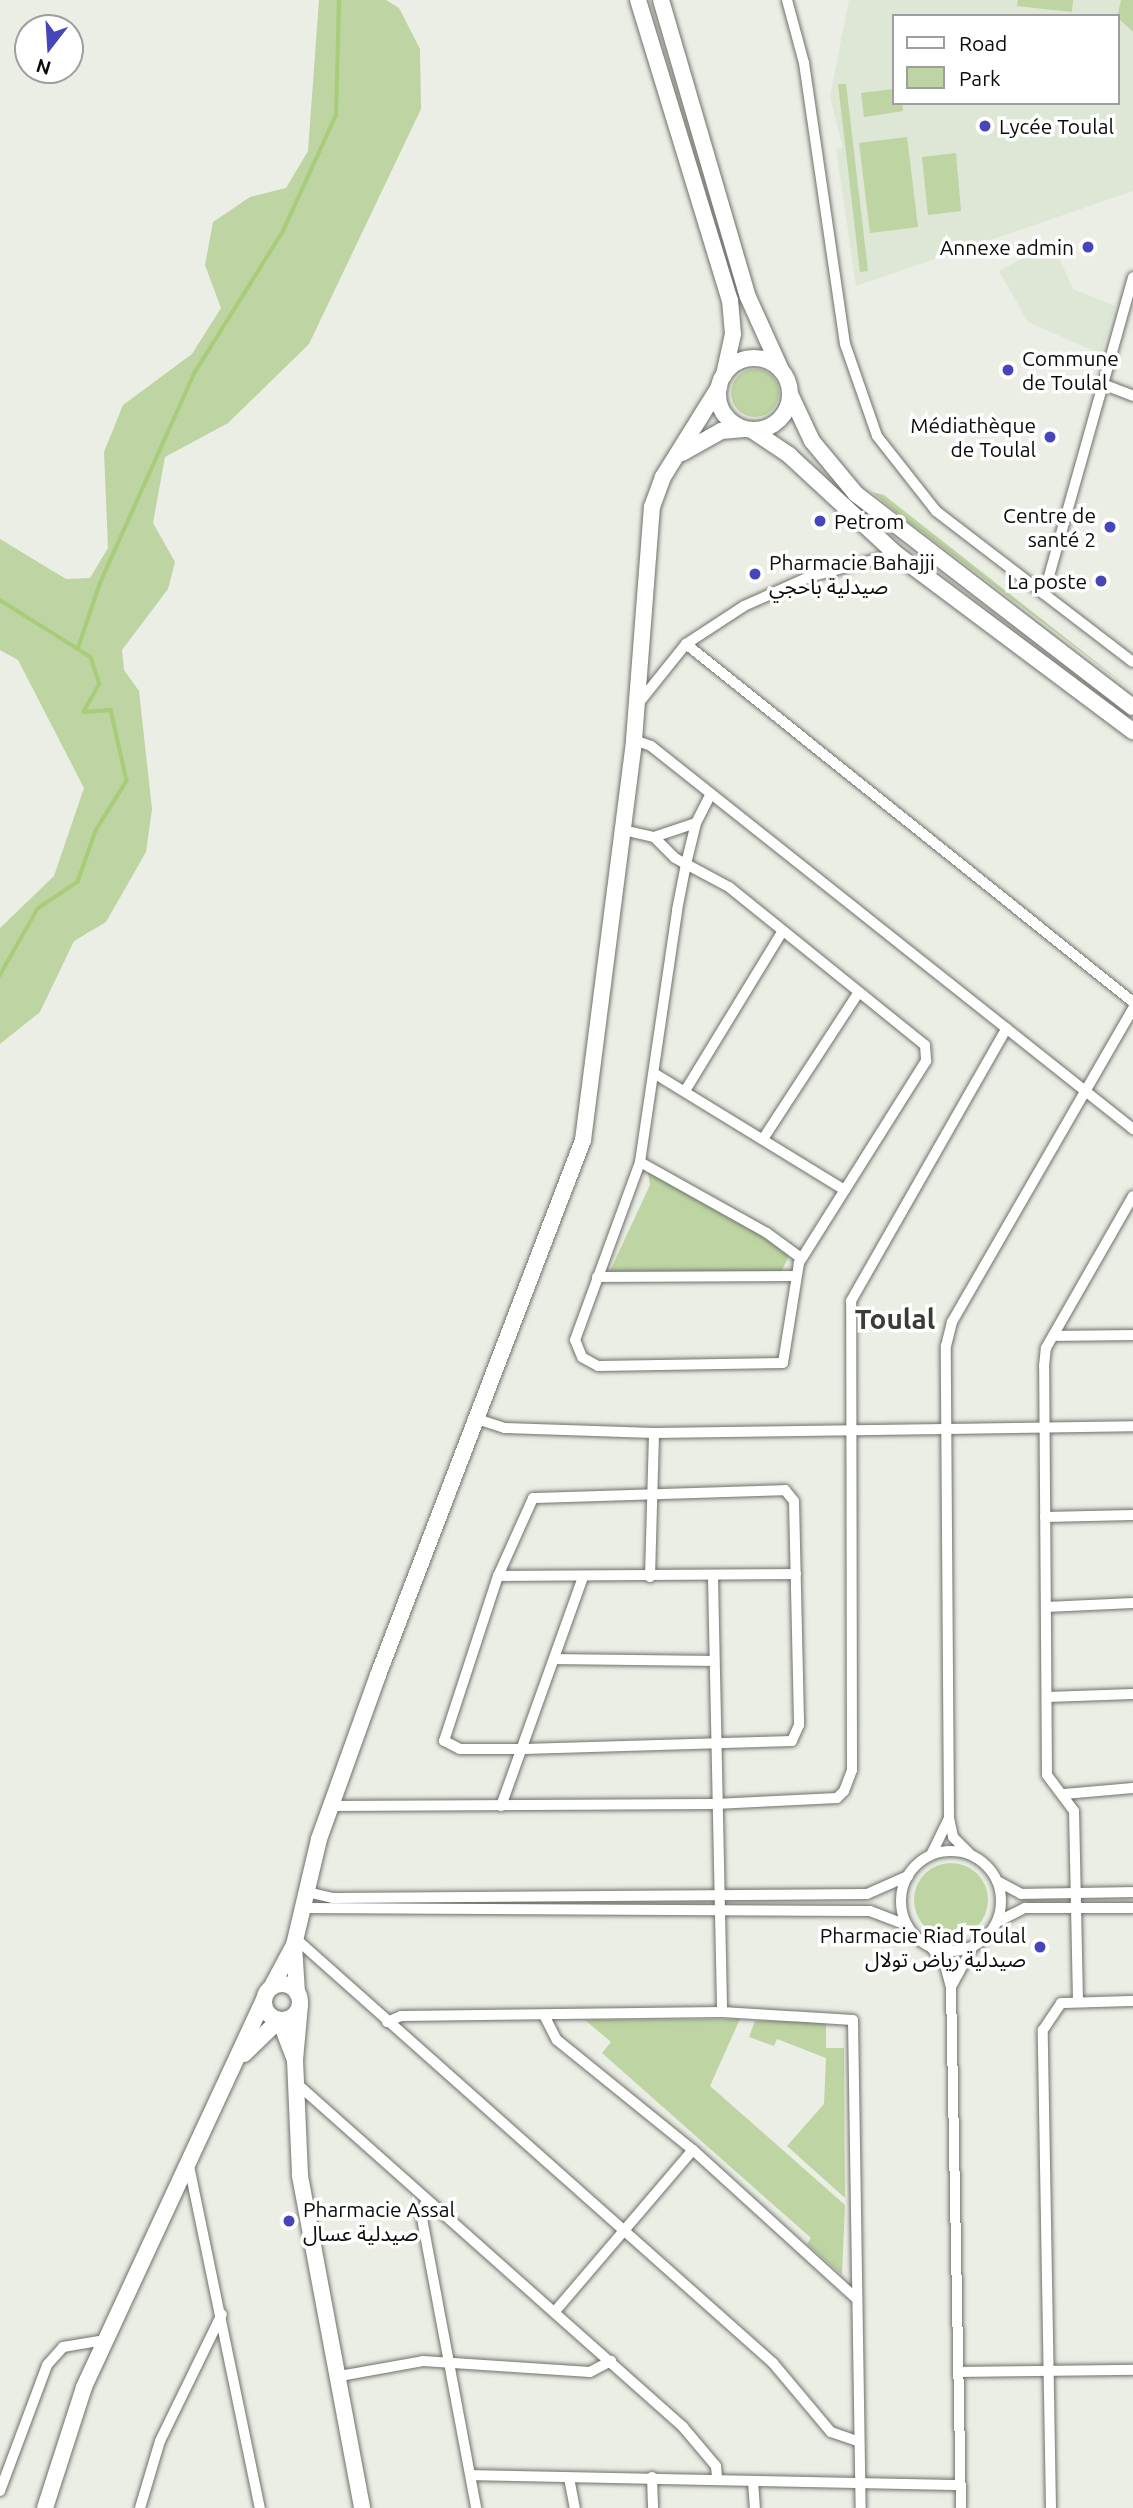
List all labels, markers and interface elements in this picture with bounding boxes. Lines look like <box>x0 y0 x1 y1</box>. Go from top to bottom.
north arrow <box>14 14 84 84</box>
legend <box>892 14 1119 105</box>
text: Road <box>959 31 1007 55</box>
text: N <box>33 55 53 80</box>
text: Park <box>959 66 1001 90</box>
place label: Lycée Toulal <box>999 113 1114 139</box>
marker: Lycée Toulal <box>977 118 993 134</box>
place label: Annexe admin <box>940 234 1074 260</box>
marker: Annexe admin <box>1080 239 1096 255</box>
place label: Commune de Toulal <box>1022 345 1119 395</box>
marker: Commune de Toulal <box>1000 362 1016 378</box>
place label: Médiathèque de Toulal <box>910 412 1036 462</box>
marker: Médiathèque de Toulal <box>1042 429 1058 445</box>
place label: Centre de santé 2 <box>1003 502 1096 552</box>
place label: Petrom <box>834 508 904 534</box>
marker: Petrom <box>812 513 828 529</box>
marker: Centre de santé 2 <box>1102 519 1118 535</box>
place label: Pharmacie Bahajji صيدلية باحجي <box>769 549 935 599</box>
marker: Pharmacie Bahajji صيدلية باحجي <box>747 566 763 582</box>
place label: La poste <box>1007 568 1087 594</box>
marker: La poste <box>1093 573 1109 589</box>
district label: Toulal <box>855 1302 935 1336</box>
place label: Pharmacie Riad Toulal صيدلية رياض تولال <box>820 1922 1026 1972</box>
marker: Pharmacie Riad Toulal صيدلية رياض تولال <box>1032 1939 1048 1955</box>
place label: Pharmacie Assal صيدلية عسال <box>303 2196 455 2246</box>
marker: Pharmacie Assal صيدلية عسال <box>281 2213 297 2229</box>

